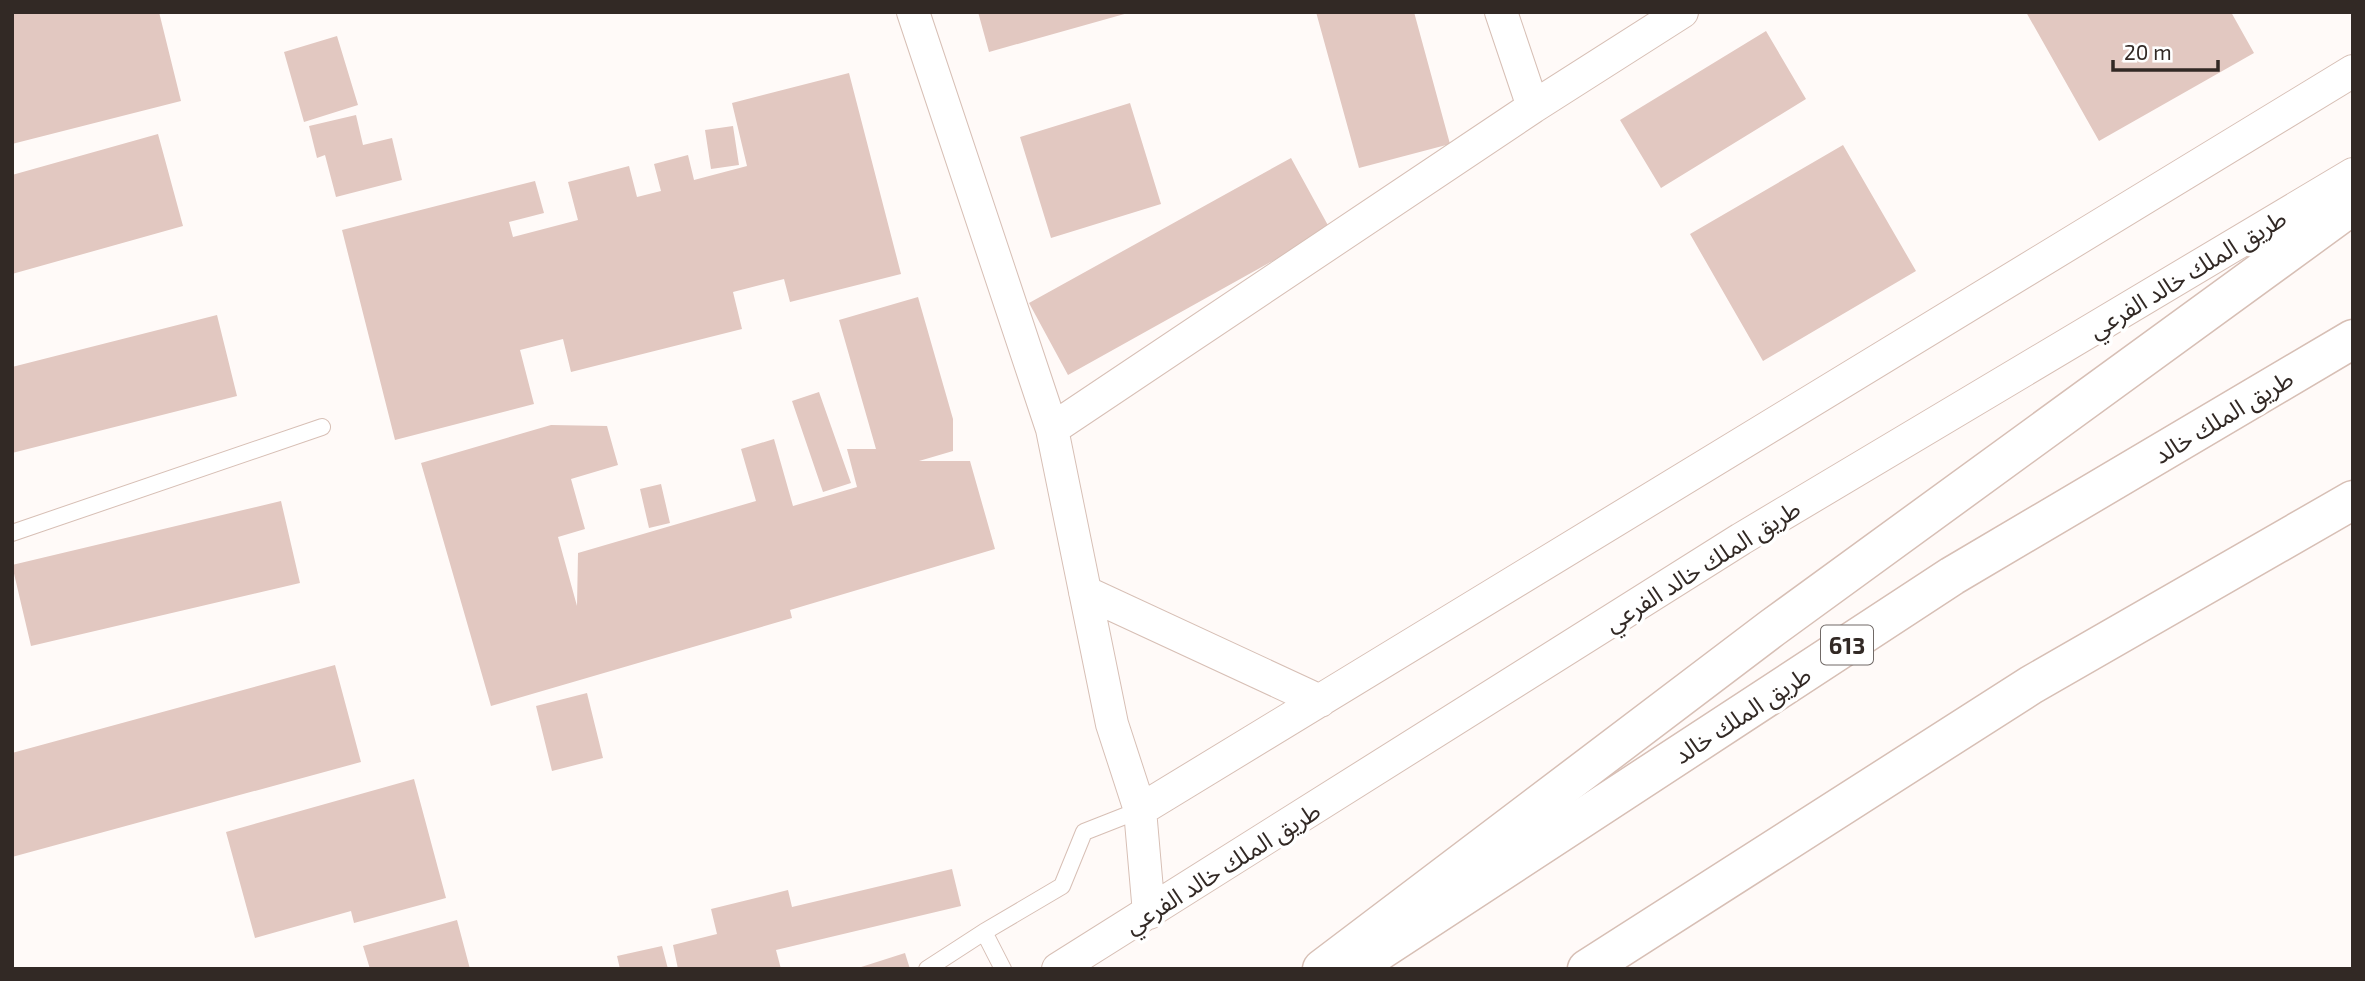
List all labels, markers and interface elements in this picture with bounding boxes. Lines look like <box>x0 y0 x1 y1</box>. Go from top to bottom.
scale bar <box>2113 28 2218 72</box>
text: 20 m <box>2124 39 2172 64</box>
street label: طريق الملك خالد الفرعي <box>2083 203 2294 348</box>
street label: طريق الملك خالد <box>2148 363 2299 471</box>
street label: طريق الملك خالد الفرعي <box>1599 493 1808 642</box>
road number: 613 <box>1821 625 1873 664</box>
street label: طريق الملك خالد <box>1668 659 1817 771</box>
street label: طريق الملك خالد الفرعي <box>1119 795 1328 944</box>

